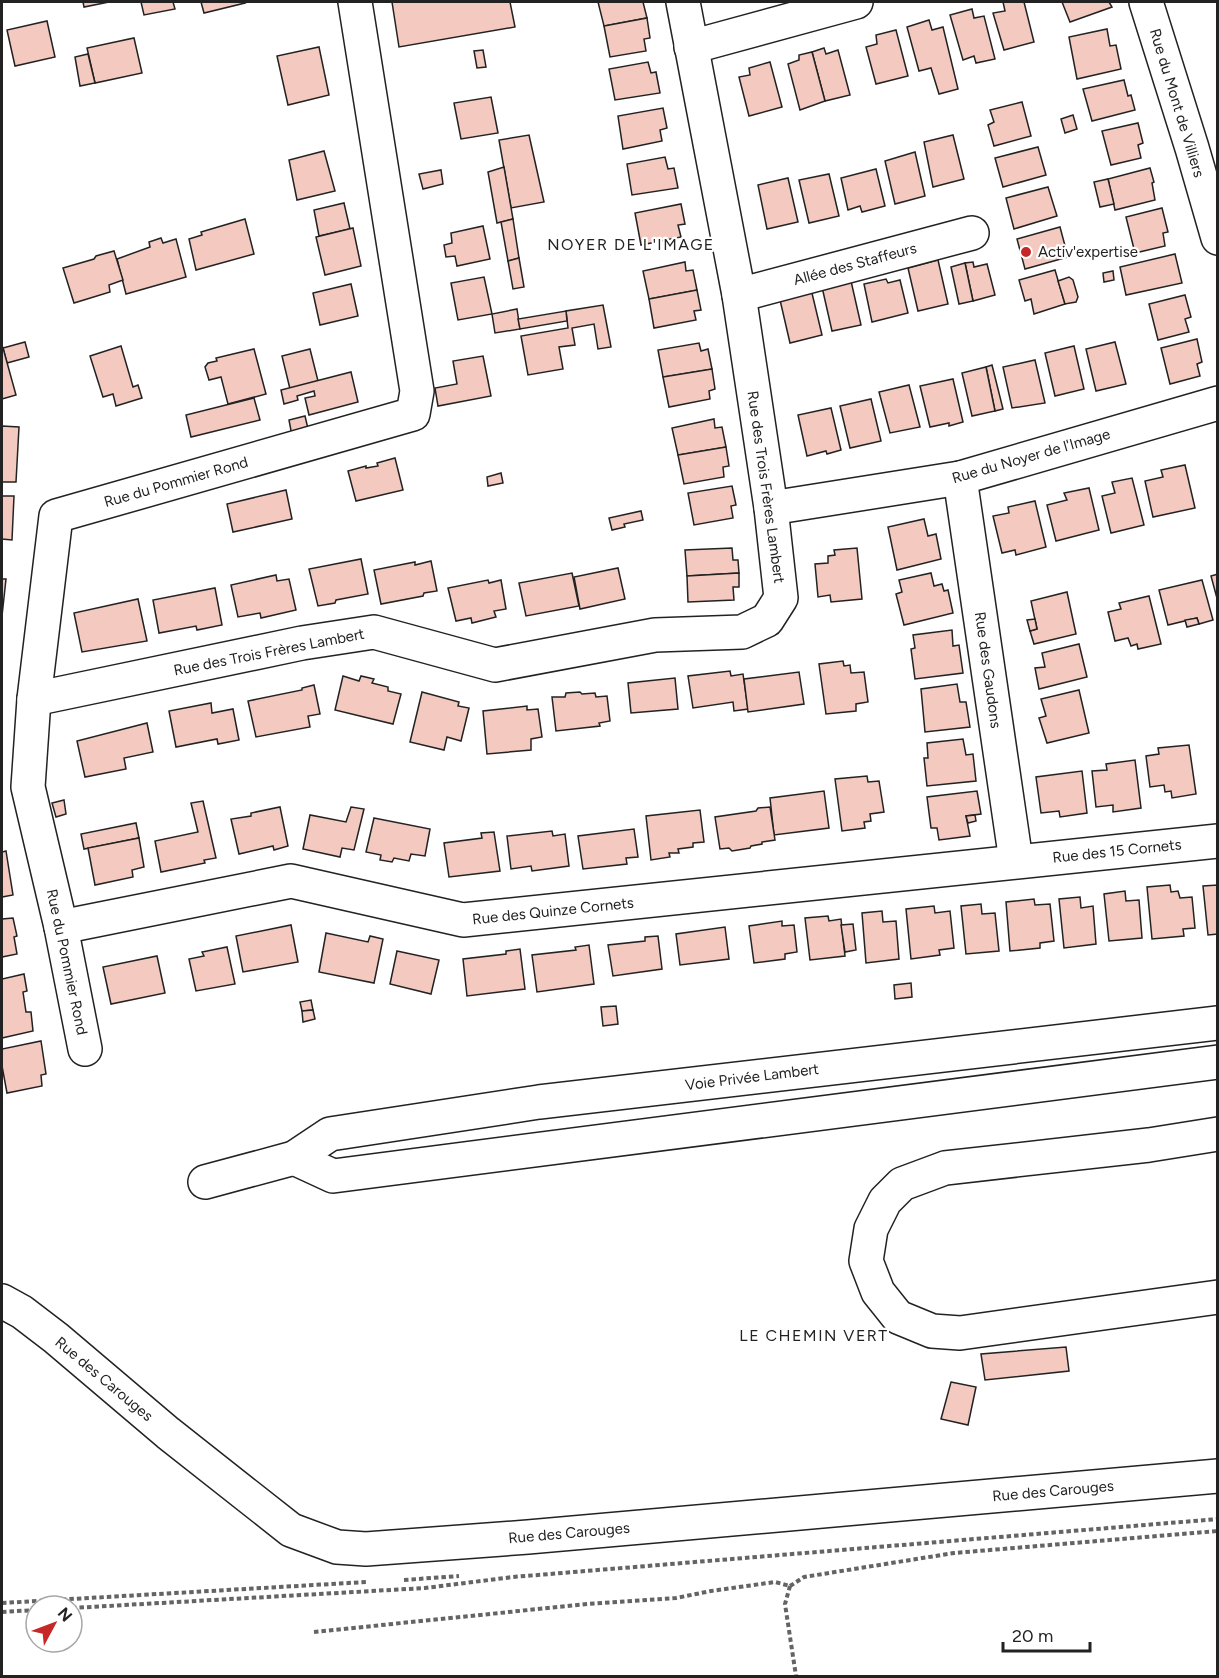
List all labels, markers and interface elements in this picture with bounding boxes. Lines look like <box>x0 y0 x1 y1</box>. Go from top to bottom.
street label: Rue du Mont de Villiers <box>1146 26 1208 180</box>
district label: NOYER DE L'IMAGE <box>547 235 715 254</box>
street label: Allée des Staffeurs <box>791 239 919 289</box>
place label: Activ'expertise <box>1038 243 1138 261</box>
marker: Activ'expertise <box>1019 245 1033 259</box>
street label: Rue des Trois Frères Lambert <box>744 390 788 585</box>
street label: Rue du Noyer de l'Image <box>950 425 1112 487</box>
street label: Rue du Pommier Rond <box>102 453 250 511</box>
street label: Rue des Gaudons <box>971 611 1005 729</box>
street label: Rue des Trois Frères Lambert <box>172 625 366 679</box>
street label: Rue des 15 Cornets <box>1052 835 1182 867</box>
street label: Rue du Pommier Rond <box>43 887 91 1037</box>
street label: Rue des Quinze Cornets <box>471 894 635 928</box>
street label: Voie Privée Lambert <box>684 1060 820 1094</box>
district label: LE CHEMIN VERT <box>739 1326 889 1345</box>
street label: Rue des Carouges <box>52 1333 156 1425</box>
street label: Rue des Carouges <box>991 1477 1115 1505</box>
street label: Rue des Carouges <box>507 1519 631 1547</box>
north arrow <box>24 1594 84 1654</box>
text: N <box>54 1604 76 1625</box>
scale bar <box>1003 1615 1090 1653</box>
text: 20 m <box>1012 1625 1053 1647</box>

